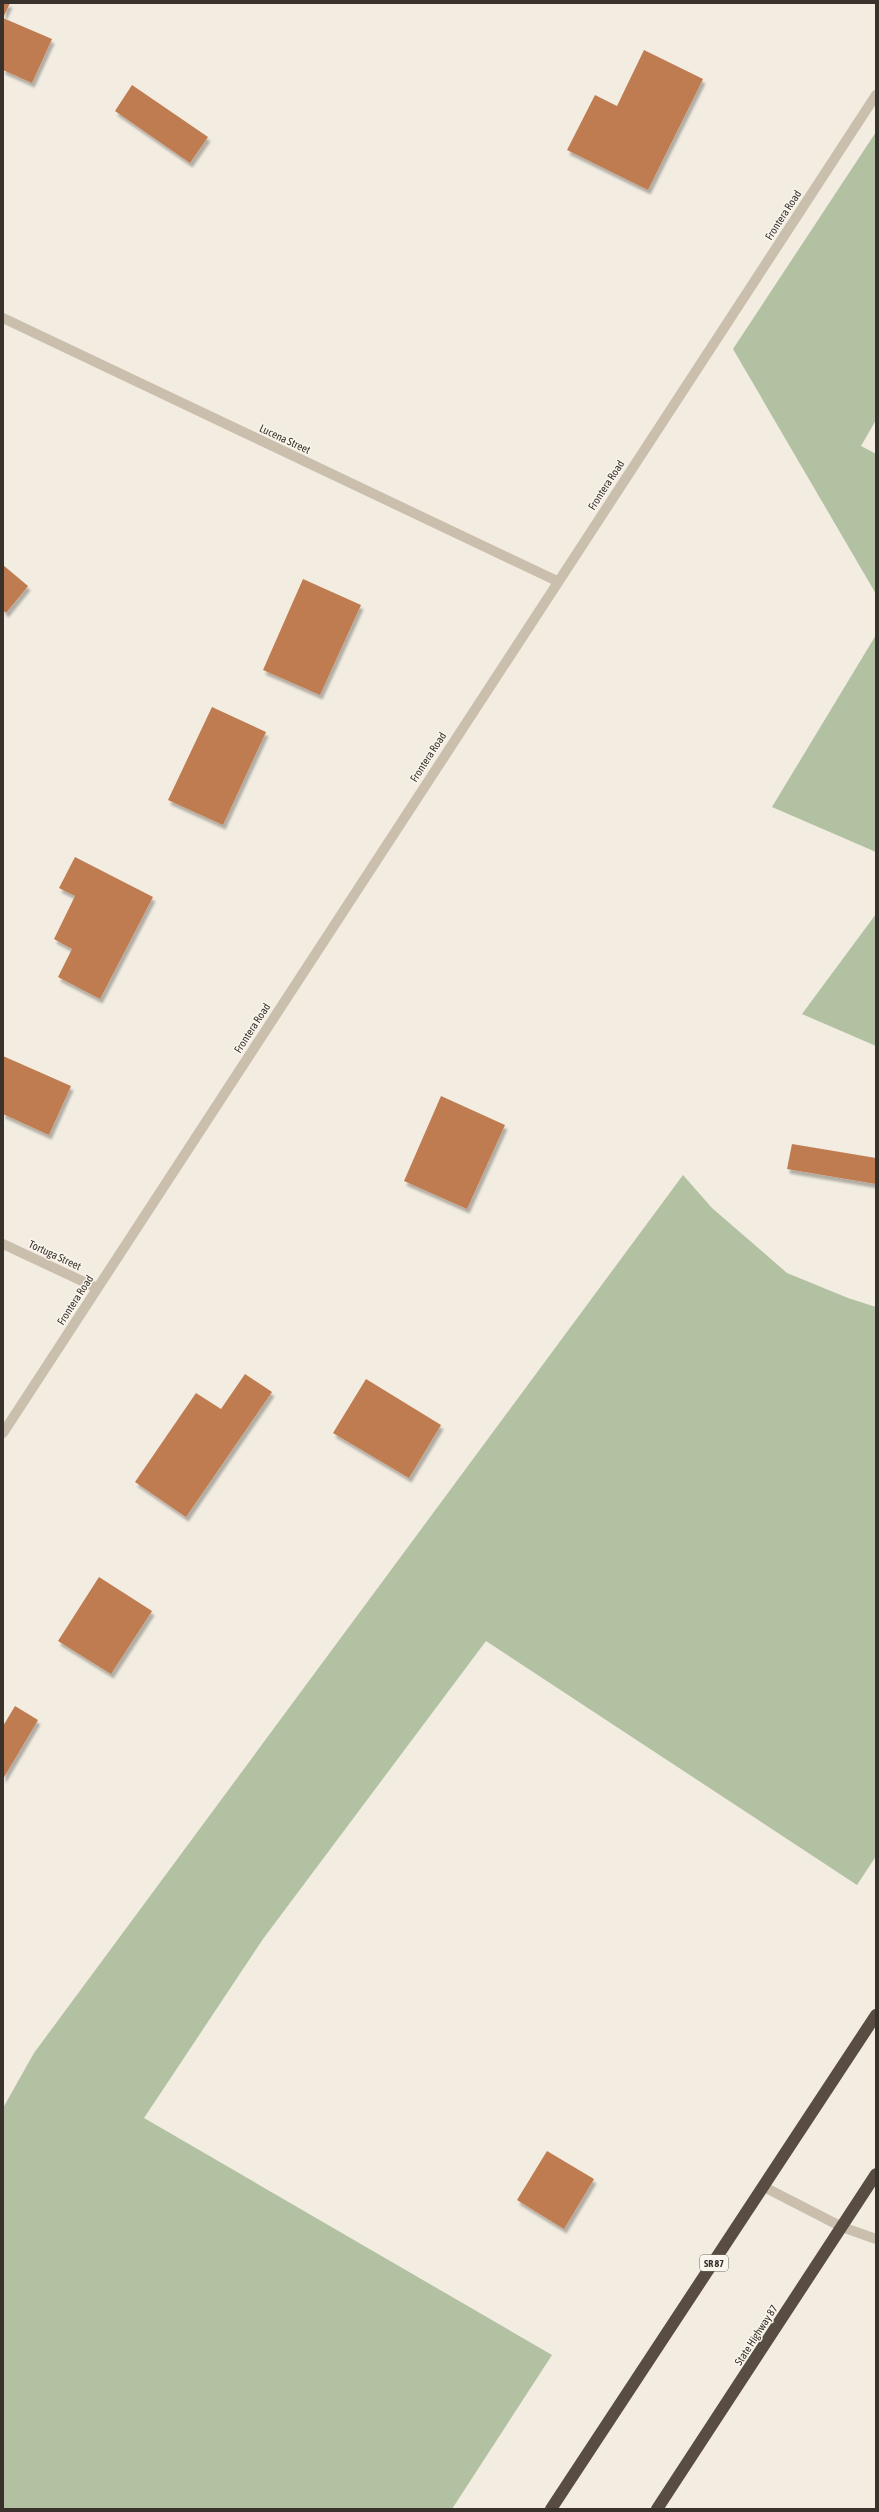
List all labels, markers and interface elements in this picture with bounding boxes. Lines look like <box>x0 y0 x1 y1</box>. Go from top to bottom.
street label: Frontera Road <box>763 188 803 242</box>
street label: Lucena Street <box>258 422 312 456</box>
street label: Frontera Road <box>586 458 626 512</box>
street label: Frontera Road <box>408 730 448 784</box>
street label: Frontera Road <box>232 1001 272 1055</box>
street label: Tortuga Street <box>27 1238 83 1272</box>
street label: Frontera Road <box>55 1273 95 1327</box>
road number: SR 87 <box>700 2255 728 2271</box>
street label: State Highway 87 <box>732 2303 780 2367</box>

